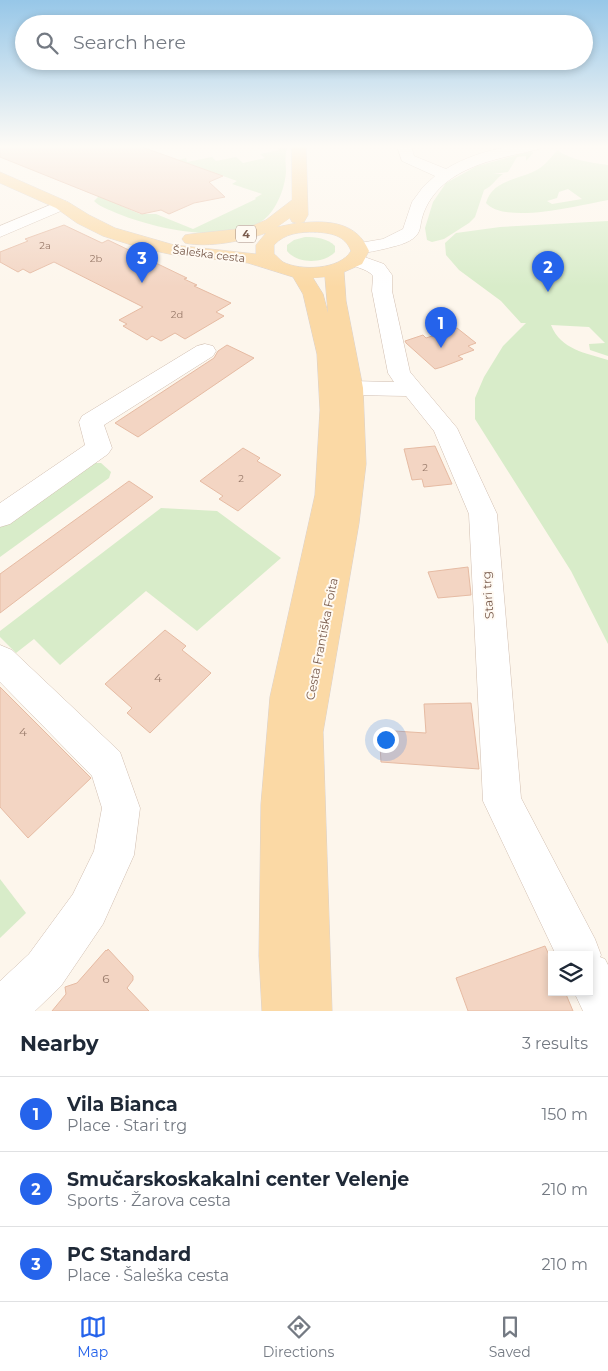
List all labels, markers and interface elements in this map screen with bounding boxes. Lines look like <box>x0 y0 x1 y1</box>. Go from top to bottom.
search box <box>15 15 593 70</box>
icon: search <box>33 29 61 57</box>
text: Search here <box>73 31 186 54</box>
road number: 4 <box>236 225 256 242</box>
house number: 2a <box>39 239 51 252</box>
pin: 3 <box>126 242 158 283</box>
street label: Šaleška cesta <box>172 243 246 265</box>
pin: 2 <box>532 251 564 292</box>
house number: 2b <box>90 252 102 265</box>
pin: 1 <box>425 307 457 348</box>
house number: 2d <box>171 308 183 321</box>
house number: 2 <box>422 461 428 474</box>
house number: 2 <box>238 472 244 485</box>
street label: Stari trg <box>478 571 497 619</box>
street label: Cesta Františka Foita <box>302 577 341 701</box>
house number: 4 <box>154 670 162 685</box>
house number: 4 <box>19 724 27 739</box>
your location <box>373 727 399 753</box>
map controls <box>548 951 593 996</box>
button: layers <box>548 951 593 996</box>
house number: 6 <box>102 971 110 986</box>
text: Nearby <box>20 1031 99 1056</box>
text: 3 results <box>522 1034 588 1053</box>
text: Vila Bianca <box>67 1093 178 1116</box>
text: 1 <box>33 1105 39 1124</box>
text: 150 m <box>541 1105 588 1124</box>
text: Place · Stari trg <box>67 1116 187 1135</box>
text: Smučarskoskakalni center Velenje <box>67 1168 409 1191</box>
text: 2 <box>31 1180 41 1199</box>
text: 210 m <box>541 1180 588 1199</box>
text: Sports · Žarova cesta <box>67 1191 231 1210</box>
text: PC Standard <box>67 1243 191 1266</box>
text: 3 <box>31 1255 41 1274</box>
text: 210 m <box>541 1255 588 1274</box>
text: Place · Šaleška cesta <box>67 1266 229 1285</box>
tab: Map <box>77 1313 108 1361</box>
tab: Directions <box>263 1313 334 1361</box>
tab: Saved <box>489 1313 531 1361</box>

